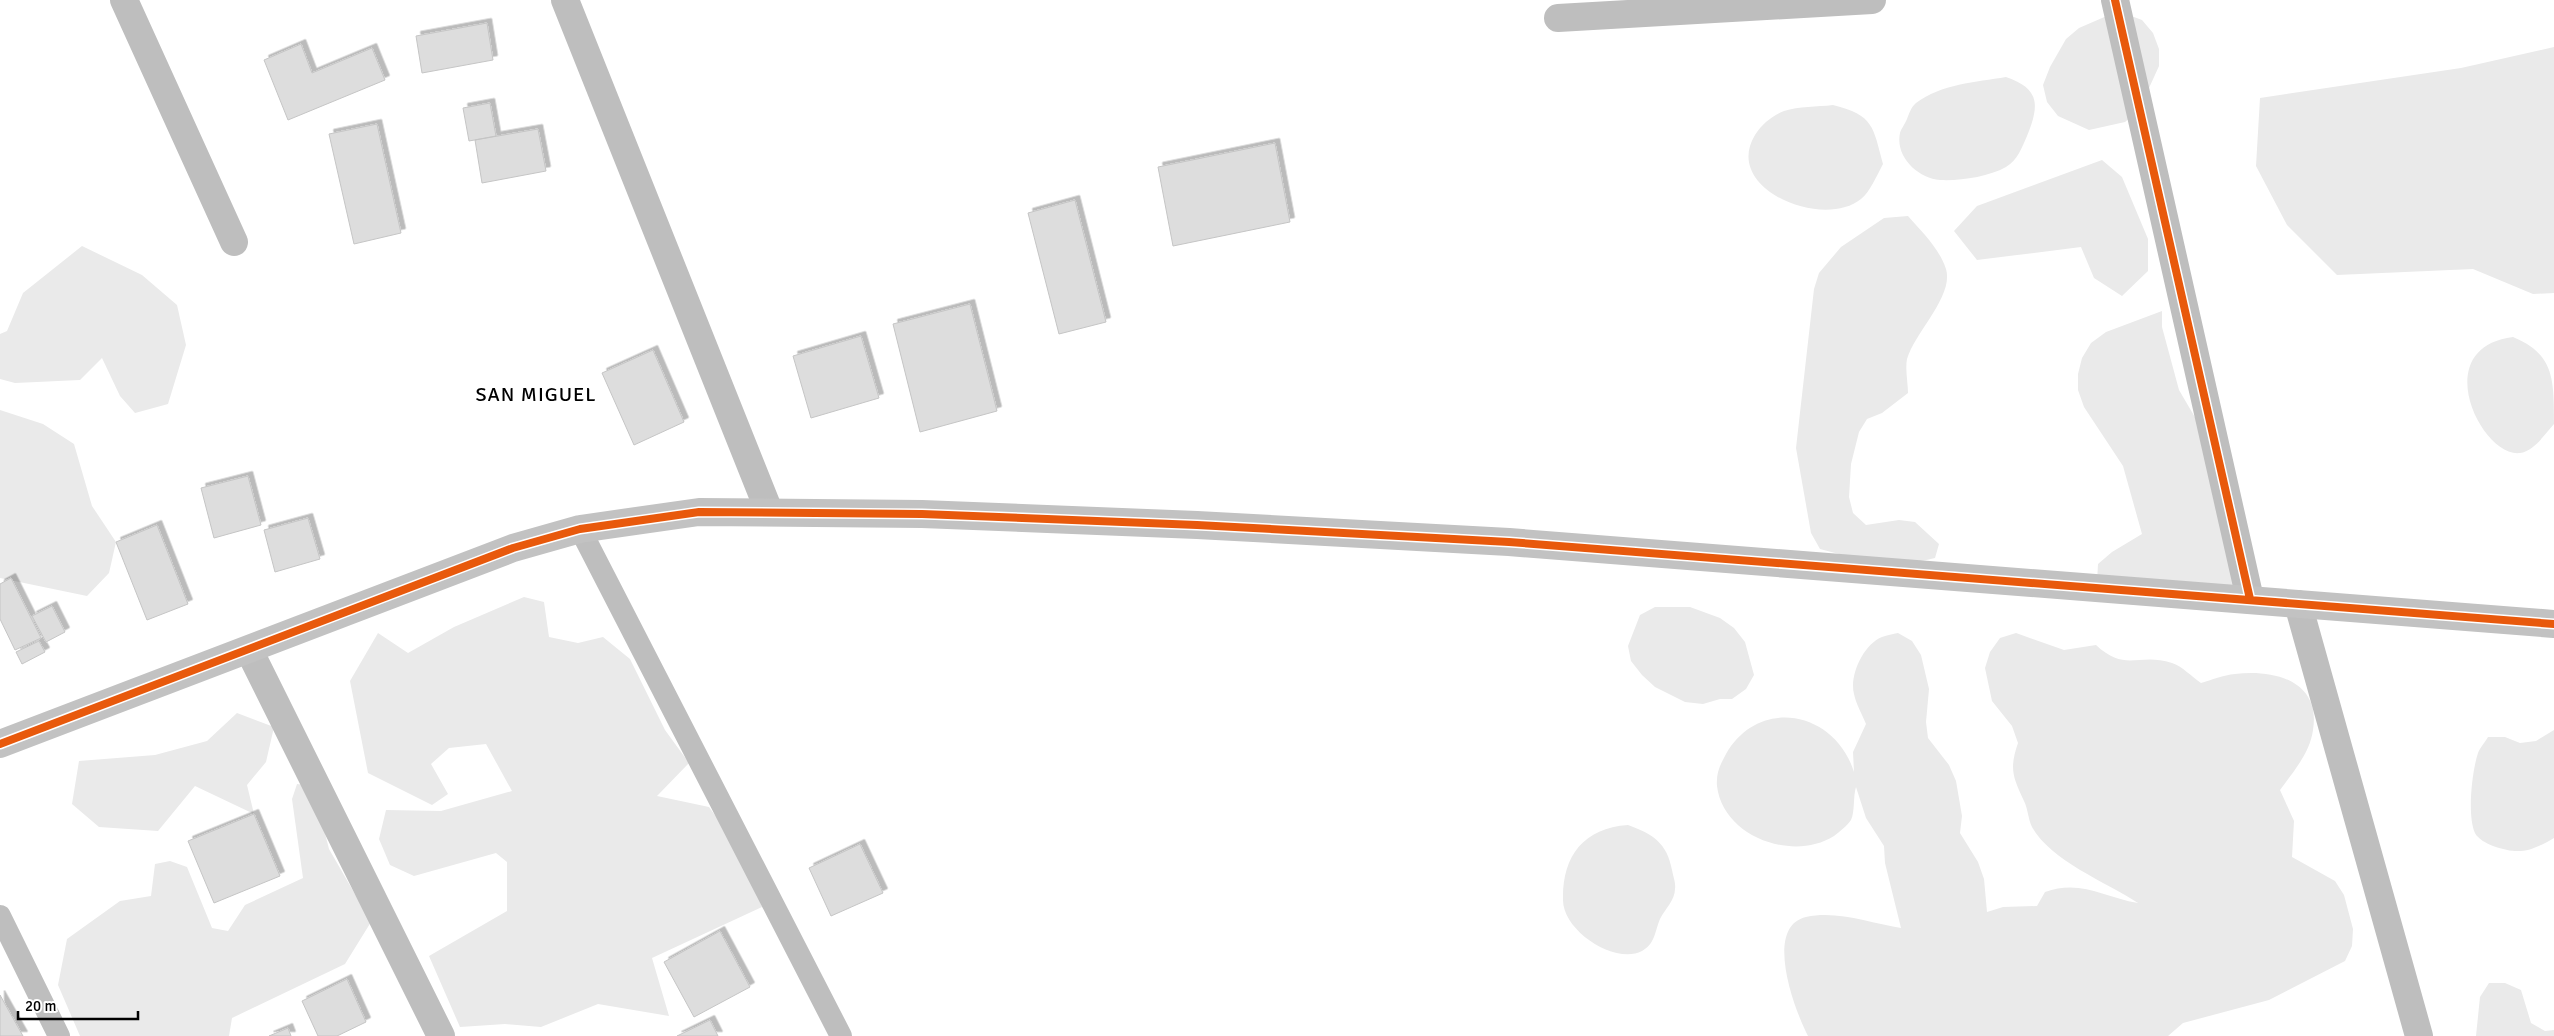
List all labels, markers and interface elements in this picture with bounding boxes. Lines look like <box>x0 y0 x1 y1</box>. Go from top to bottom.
district label: SAN MIGUEL <box>475 382 597 407</box>
scale bar <box>18 988 138 1020</box>
text: 20 m <box>25 997 56 1015</box>

